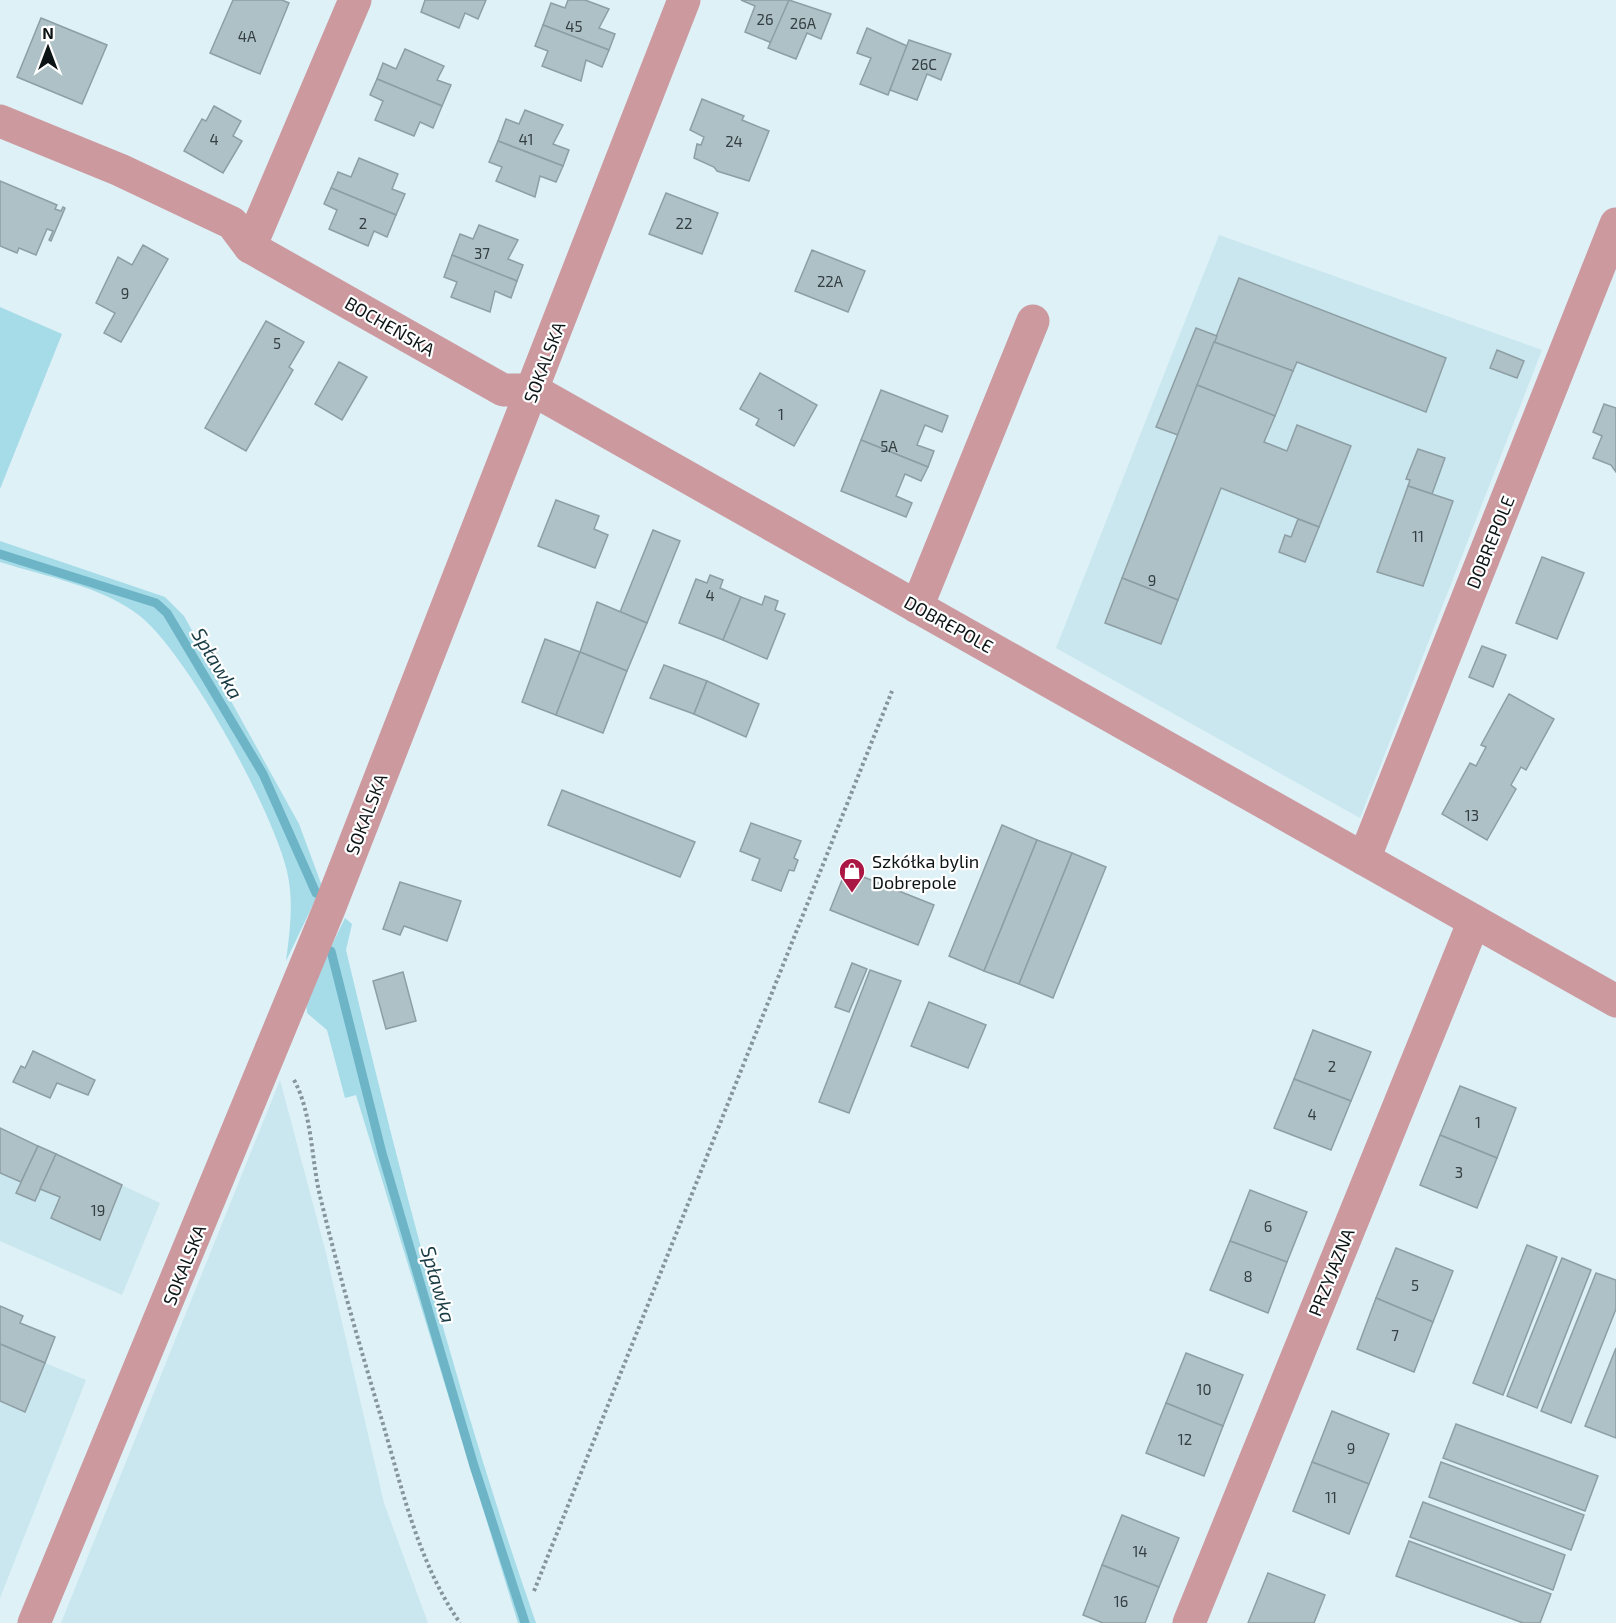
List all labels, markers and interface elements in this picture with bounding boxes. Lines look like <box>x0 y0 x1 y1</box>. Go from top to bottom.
house number: 26 <box>756 10 774 28</box>
house number: 26A <box>790 14 817 32</box>
house number: 45 <box>565 17 583 35</box>
north arrow <box>18 18 78 78</box>
text: N <box>42 23 54 42</box>
house number: 4A <box>238 27 257 45</box>
house number: 26C <box>911 55 937 73</box>
house number: 4 <box>209 130 219 148</box>
house number: 41 <box>518 130 534 148</box>
house number: 24 <box>725 132 743 150</box>
house number: 2 <box>359 214 367 232</box>
house number: 22 <box>676 214 692 232</box>
house number: 37 <box>474 244 490 262</box>
house number: 22A <box>817 272 844 290</box>
house number: 9 <box>121 284 129 302</box>
street label: BOCHEŃSKA <box>341 291 440 361</box>
street label: SOKALSKA <box>518 318 570 406</box>
house number: 5 <box>273 334 281 352</box>
house number: 1 <box>778 405 784 423</box>
house number: 5A <box>880 437 898 455</box>
street label: DOBREPOLE <box>1461 492 1519 592</box>
house number: 11 <box>1412 527 1424 545</box>
house number: 9 <box>1148 571 1156 589</box>
house number: 4 <box>705 586 715 604</box>
street label: DOBREPOLE <box>901 591 997 657</box>
water label: Spławka <box>187 623 249 703</box>
street label: SOKALSKA <box>340 770 392 858</box>
house number: 13 <box>1465 806 1479 824</box>
place label: Szkółka bylin Dobrepole <box>872 850 979 893</box>
shop icon: Szkółka bylin Dobrepole <box>837 856 867 894</box>
house number: 2 <box>1328 1057 1336 1075</box>
house number: 4 <box>1307 1105 1317 1123</box>
house number: 1 <box>1475 1113 1481 1131</box>
house number: 3 <box>1455 1163 1463 1181</box>
house number: 19 <box>91 1201 105 1219</box>
house number: 6 <box>1264 1217 1272 1235</box>
street label: SOKALSKA <box>158 1221 210 1309</box>
street label: PRZYJAZNA <box>1303 1224 1359 1319</box>
water label: Spławka <box>417 1243 461 1325</box>
house number: 8 <box>1243 1267 1253 1285</box>
house number: 5 <box>1411 1276 1419 1294</box>
house number: 7 <box>1391 1326 1399 1344</box>
house number: 10 <box>1196 1380 1212 1398</box>
house number: 12 <box>1178 1430 1192 1448</box>
house number: 9 <box>1347 1439 1355 1457</box>
house number: 11 <box>1325 1488 1337 1506</box>
house number: 14 <box>1132 1542 1148 1560</box>
house number: 16 <box>1114 1592 1128 1610</box>

